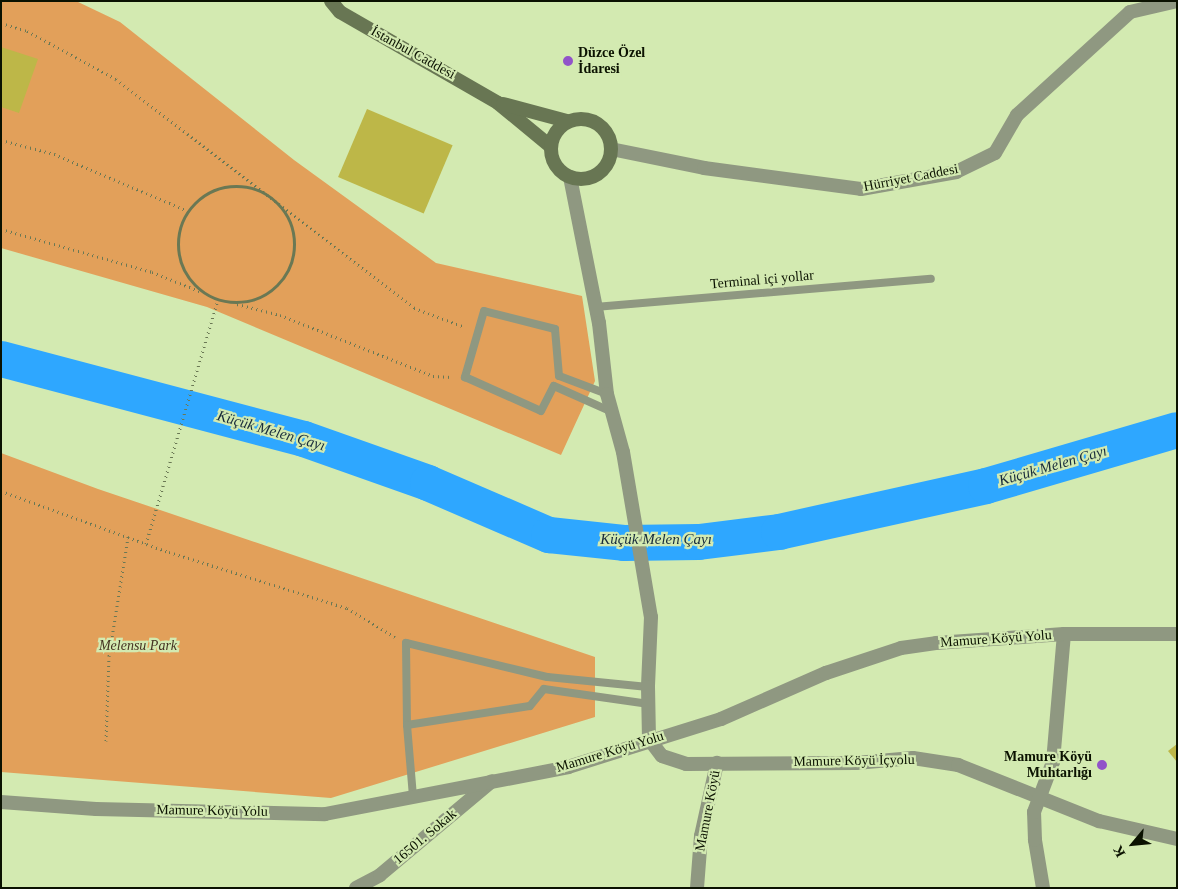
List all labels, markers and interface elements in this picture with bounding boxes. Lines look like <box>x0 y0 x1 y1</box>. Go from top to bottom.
street label: İstanbul Caddesi <box>368 23 458 83</box>
place label: Düzce Özel İdaresi <box>578 45 645 78</box>
marker: Düzce Özel İdaresi <box>562 55 574 67</box>
street label: Hürriyet Caddesi <box>862 161 960 195</box>
street label: Terminal içi yollar <box>709 267 815 293</box>
water label: Küçük Melen Çayı <box>215 407 327 455</box>
water label: Küçük Melen Çayı <box>997 442 1109 490</box>
water label: Küçük Melen Çayı <box>600 531 712 549</box>
street label: Mamure Köyü Yolu <box>939 627 1053 651</box>
park label: Melensu Park <box>99 638 177 654</box>
street label: Mamure Köyü Yolu <box>554 728 666 776</box>
place label: Mamure Köyü Muhtarlığı <box>1004 749 1092 782</box>
street label: Mamure Köyü İçyolu <box>793 752 915 770</box>
marker: Mamure Köyü Muhtarlığı <box>1096 759 1108 771</box>
street label: Mamure Köyü <box>692 769 724 853</box>
street label: Mamure Köyü Yolu <box>156 802 268 820</box>
street label: 16501. Sokak <box>390 806 460 868</box>
north arrow <box>1108 819 1158 869</box>
text: K <box>1110 843 1128 860</box>

